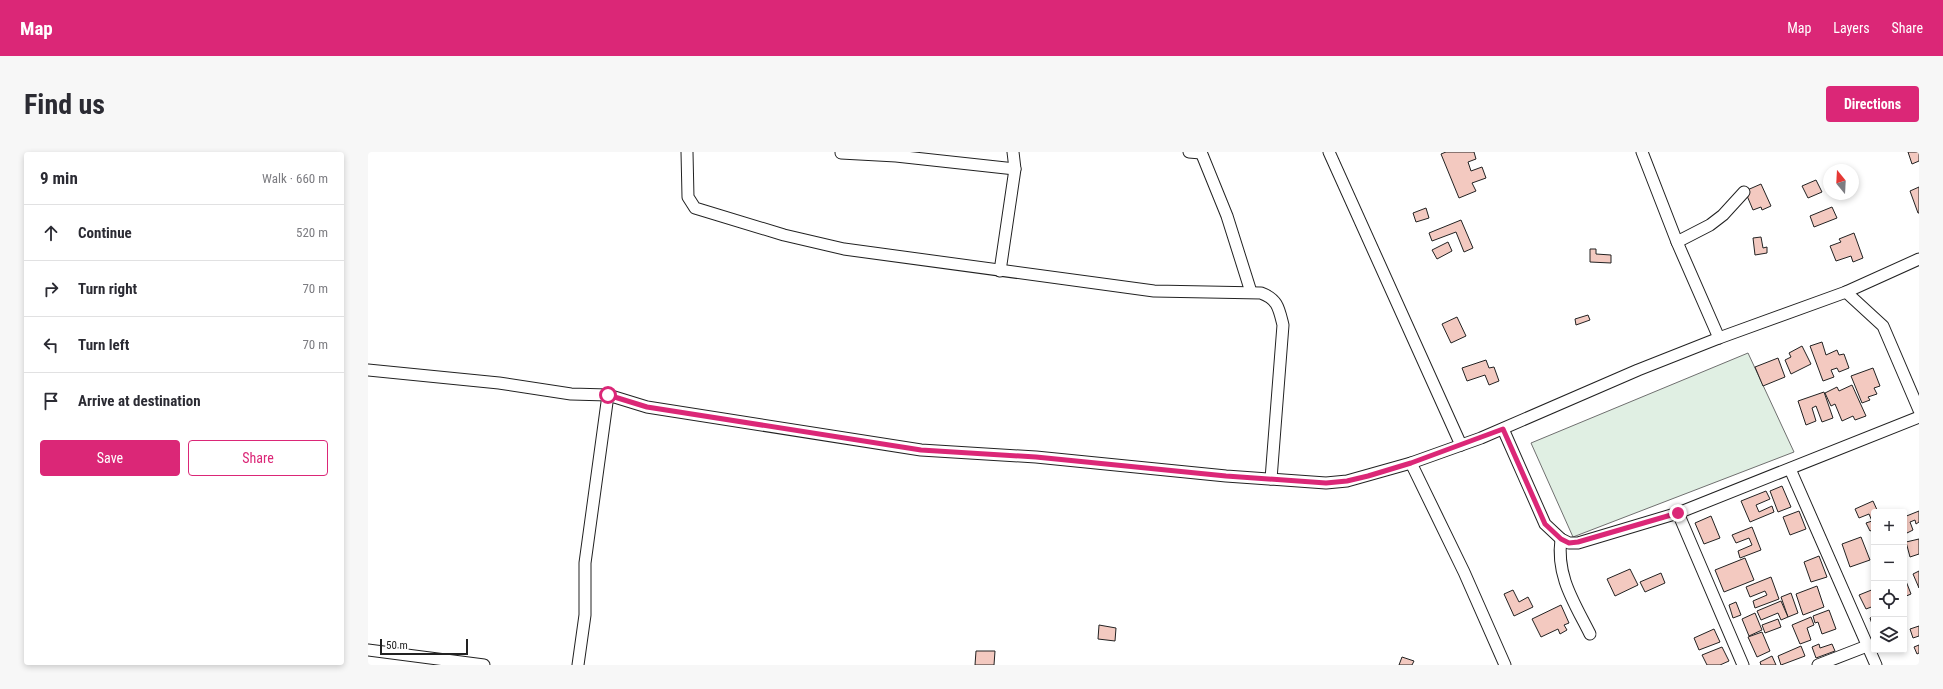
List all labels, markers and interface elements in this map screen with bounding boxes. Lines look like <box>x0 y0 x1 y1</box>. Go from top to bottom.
text: Map <box>20 17 53 40</box>
text: Map <box>1787 20 1811 36</box>
text: Layers <box>1833 20 1870 36</box>
text: Share <box>1892 20 1923 36</box>
button: Directions <box>1826 86 1919 122</box>
text: Find us <box>24 88 105 121</box>
north arrow <box>1823 164 1859 200</box>
text: 9 min <box>40 168 78 188</box>
text: Walk · 660 m <box>262 171 328 186</box>
icon: ahead <box>40 222 62 244</box>
text: Continue <box>78 224 132 242</box>
text: 520 m <box>296 225 328 240</box>
icon: right <box>40 278 62 300</box>
text: Turn right <box>78 280 137 298</box>
text: 70 m <box>302 281 328 296</box>
icon: left <box>40 334 62 356</box>
text: Turn left <box>78 336 129 354</box>
text: 70 m <box>302 337 328 352</box>
route start <box>599 386 617 404</box>
icon: arrive <box>40 390 62 412</box>
text: Arrive at destination <box>78 392 201 410</box>
button: Save <box>40 440 180 476</box>
button: Share <box>188 440 328 476</box>
route end <box>1669 504 1687 522</box>
map controls <box>1871 509 1907 653</box>
button: + <box>1871 509 1907 545</box>
button: − <box>1871 545 1907 581</box>
button: locate <box>1871 581 1907 617</box>
button: layers <box>1871 617 1907 653</box>
scale bar <box>380 637 468 656</box>
text: 50 m <box>386 639 408 652</box>

